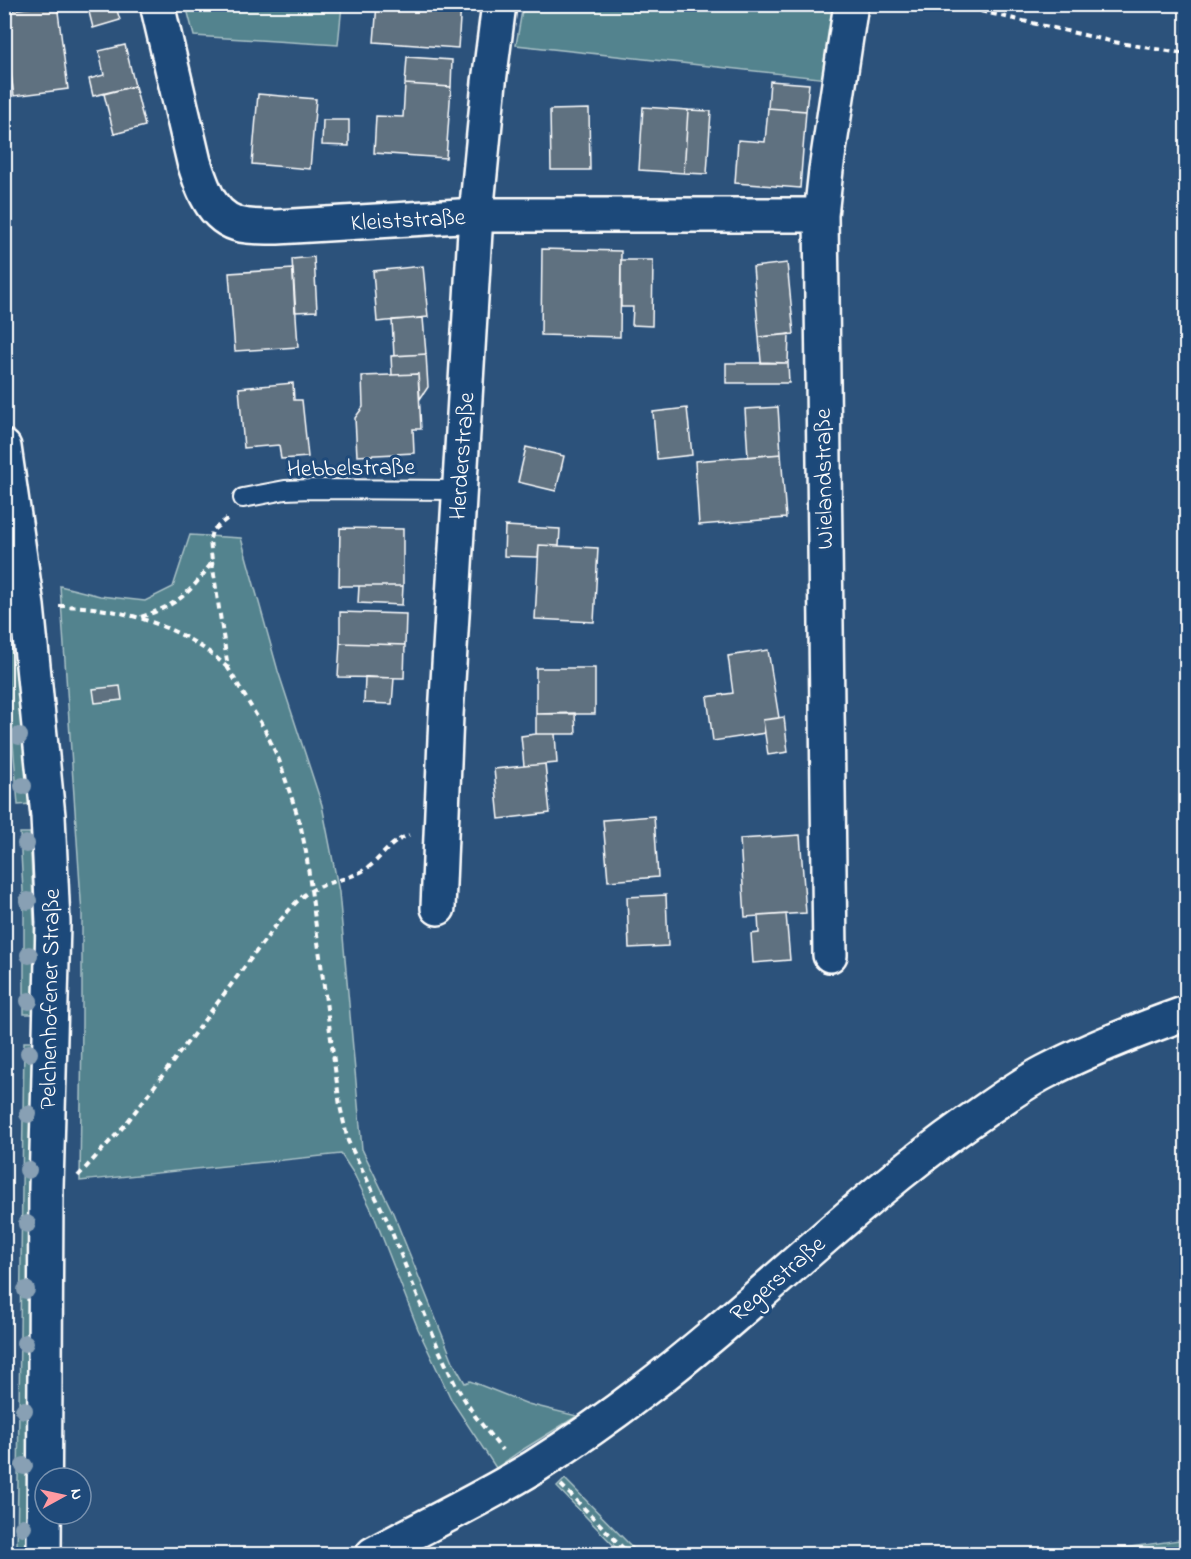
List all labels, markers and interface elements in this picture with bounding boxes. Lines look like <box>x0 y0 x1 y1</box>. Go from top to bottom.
street label: Kleiststraße <box>350 201 467 242</box>
street label: Herderstraße <box>442 391 485 521</box>
street label: Wielandstraße <box>807 408 844 550</box>
street label: Hebbelstraße <box>287 451 416 488</box>
street label: Pelchenhofener Straße <box>32 888 71 1110</box>
street label: Regerstraße <box>723 1228 834 1331</box>
north arrow <box>33 1466 93 1526</box>
text: N <box>63 1487 89 1501</box>

